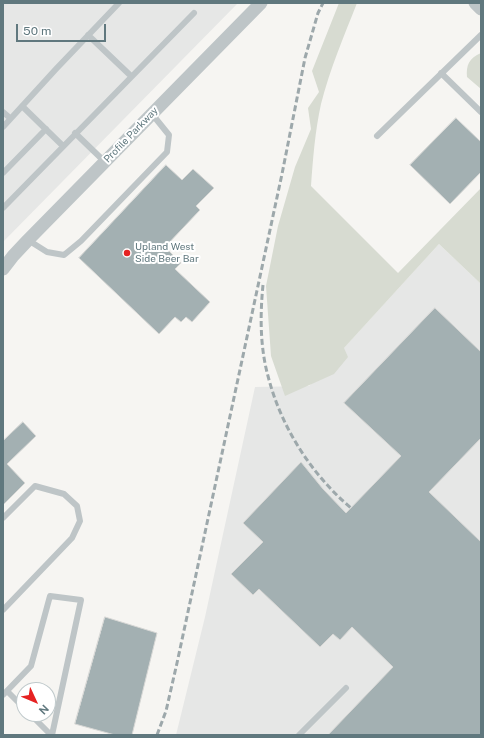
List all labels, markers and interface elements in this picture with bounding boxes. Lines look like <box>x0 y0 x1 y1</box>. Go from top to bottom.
scale bar <box>18 16 108 42</box>
text: 50 m <box>23 24 51 38</box>
street label: Profile Parkway <box>101 105 161 165</box>
place label: Upland West Side Beer Bar <box>135 241 199 264</box>
marker: Upland West Side Beer Bar <box>122 248 132 258</box>
north arrow <box>16 682 56 722</box>
text: N <box>37 702 51 717</box>

